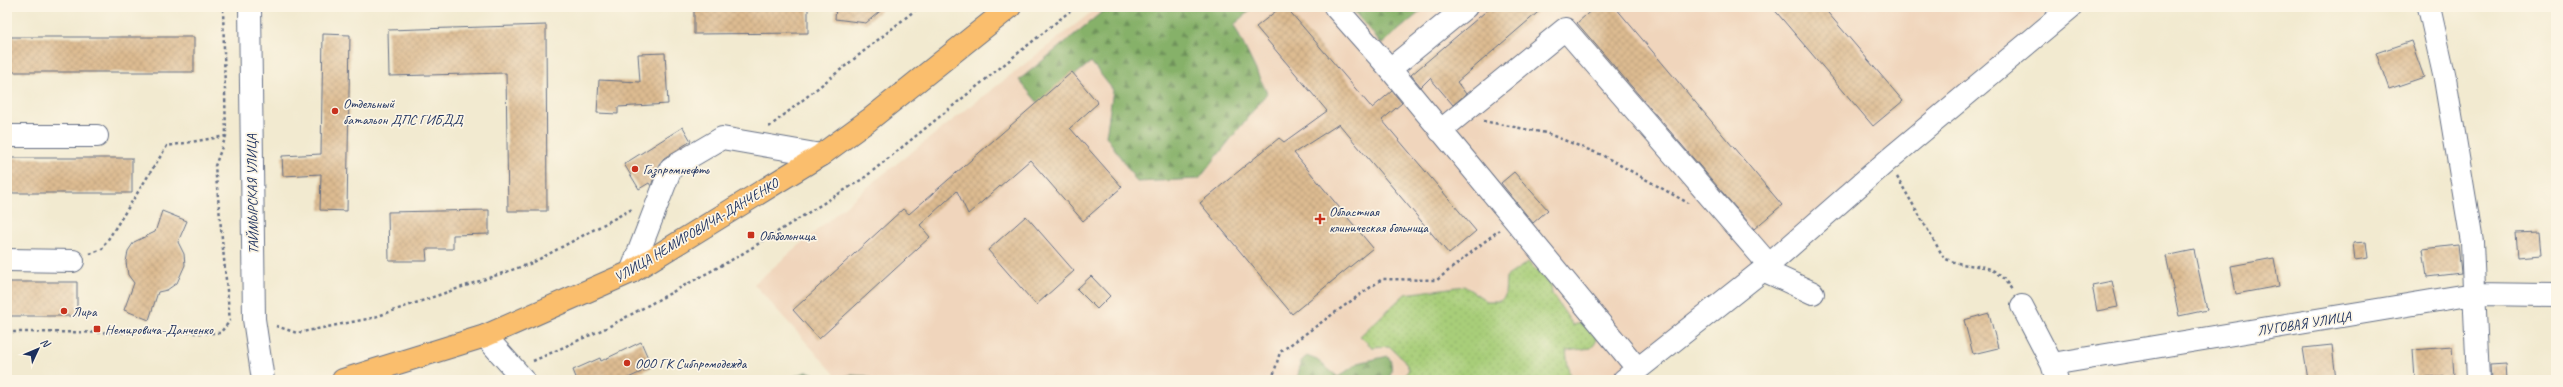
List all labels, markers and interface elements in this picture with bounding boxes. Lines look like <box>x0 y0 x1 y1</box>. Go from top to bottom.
place label: Отдельный батальон ДПС ГИБДД <box>343 95 464 128</box>
marker: Отдельный батальон ДПС ГИБДД <box>330 106 340 116</box>
street label: ТАЙМЫРСКАЯ УЛИЦА <box>243 133 262 254</box>
place label: Газпромнефть <box>643 161 710 178</box>
marker: Газпромнефть <box>630 164 640 174</box>
street label: УЛИЦА НЕМИРОВИЧА-ДАНЧЕНКО <box>611 174 783 286</box>
place label: Областная клиническая больница <box>1329 203 1429 236</box>
marker: Областная клиническая больница <box>1314 213 1326 225</box>
place label: Облбольница <box>759 227 817 244</box>
marker: Облбольница <box>746 230 756 240</box>
place label: Лира <box>72 303 98 320</box>
marker: Лира <box>59 306 69 316</box>
street label: ЛУГОВАЯ УЛИЦА <box>2256 308 2353 339</box>
place label: Немировича-Данченко <box>105 321 214 338</box>
marker: Немировича-Данченко <box>92 324 102 334</box>
north arrow <box>18 329 58 369</box>
text: N <box>38 335 54 351</box>
place label: ООО ГК Сибпромодежда <box>635 355 748 372</box>
marker: ООО ГК Сибпромодежда <box>622 358 632 368</box>

